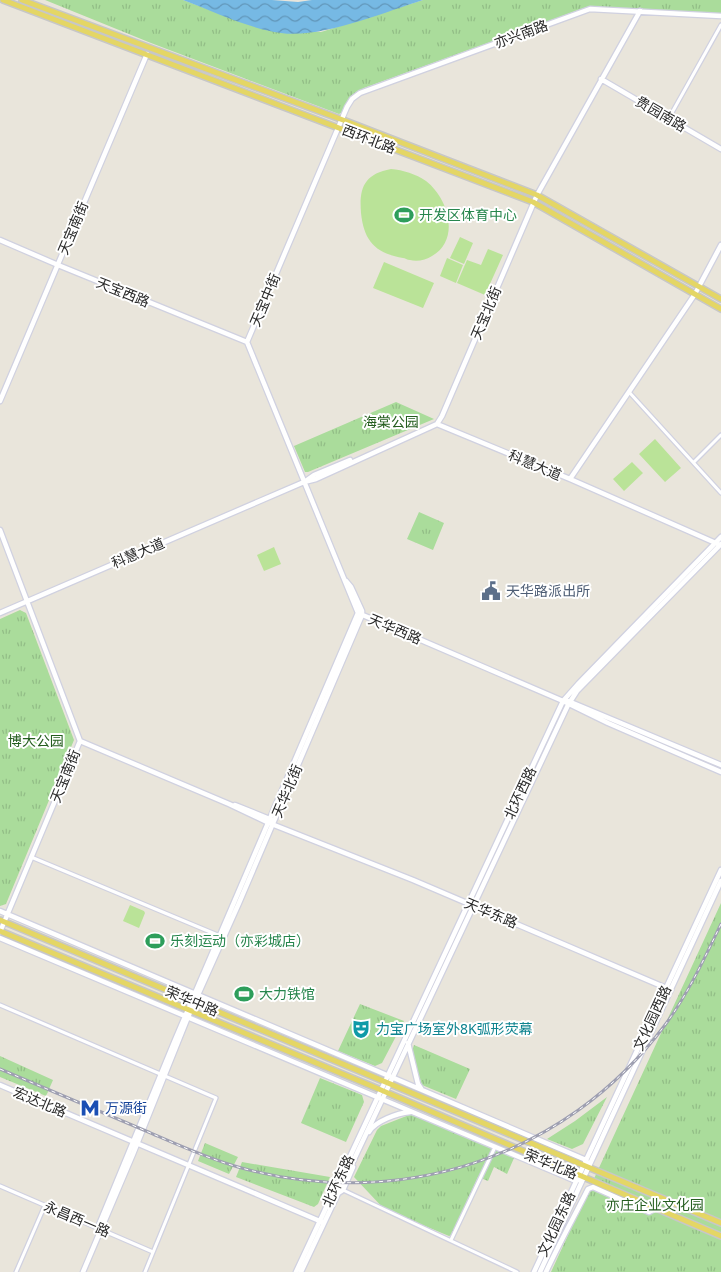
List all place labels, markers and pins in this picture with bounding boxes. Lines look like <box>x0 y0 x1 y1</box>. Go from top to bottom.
sports icon: 开发区体育中心 <box>393 204 415 226</box>
place label: 开发区体育中心 <box>419 205 517 224</box>
public building icon: 天华路派出所 <box>480 580 502 602</box>
place label: 天华路派出所 <box>506 581 590 600</box>
sports icon: 乐刻运动（亦彩城店） <box>144 930 166 952</box>
place label: 乐刻运动（亦彩城店） <box>170 931 310 950</box>
sports icon: 大力铁馆 <box>233 983 255 1005</box>
place label: 大力铁馆 <box>259 984 315 1003</box>
theatre icon: 力宝广场室外8K弧形荧幕 <box>350 1018 372 1040</box>
place label: 力宝广场室外8K弧形荧幕 <box>376 1019 533 1038</box>
metro station icon: 万源街 <box>79 1097 101 1119</box>
place label: 万源街 <box>105 1098 147 1117</box>

